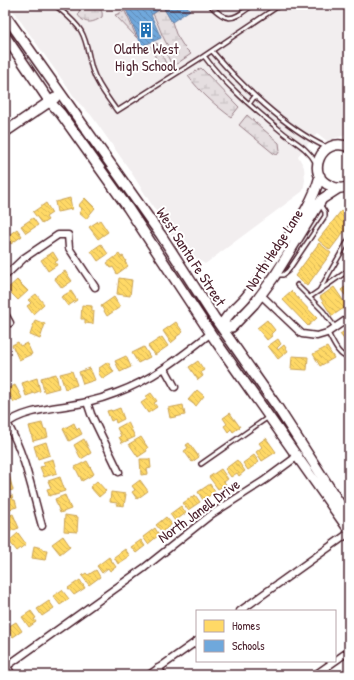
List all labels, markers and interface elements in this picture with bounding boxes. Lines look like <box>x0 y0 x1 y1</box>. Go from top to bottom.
building icon: Olathe West High School <box>137 21 155 39</box>
place label: Olathe West High School <box>113 38 179 76</box>
street label: West Santa Fe Street <box>152 203 232 311</box>
street label: North Hedge Lane <box>239 205 308 295</box>
street label: North Janell Drive <box>153 474 244 548</box>
legend <box>196 610 336 662</box>
text: Homes <box>232 617 260 634</box>
text: Schools <box>232 637 265 654</box>

